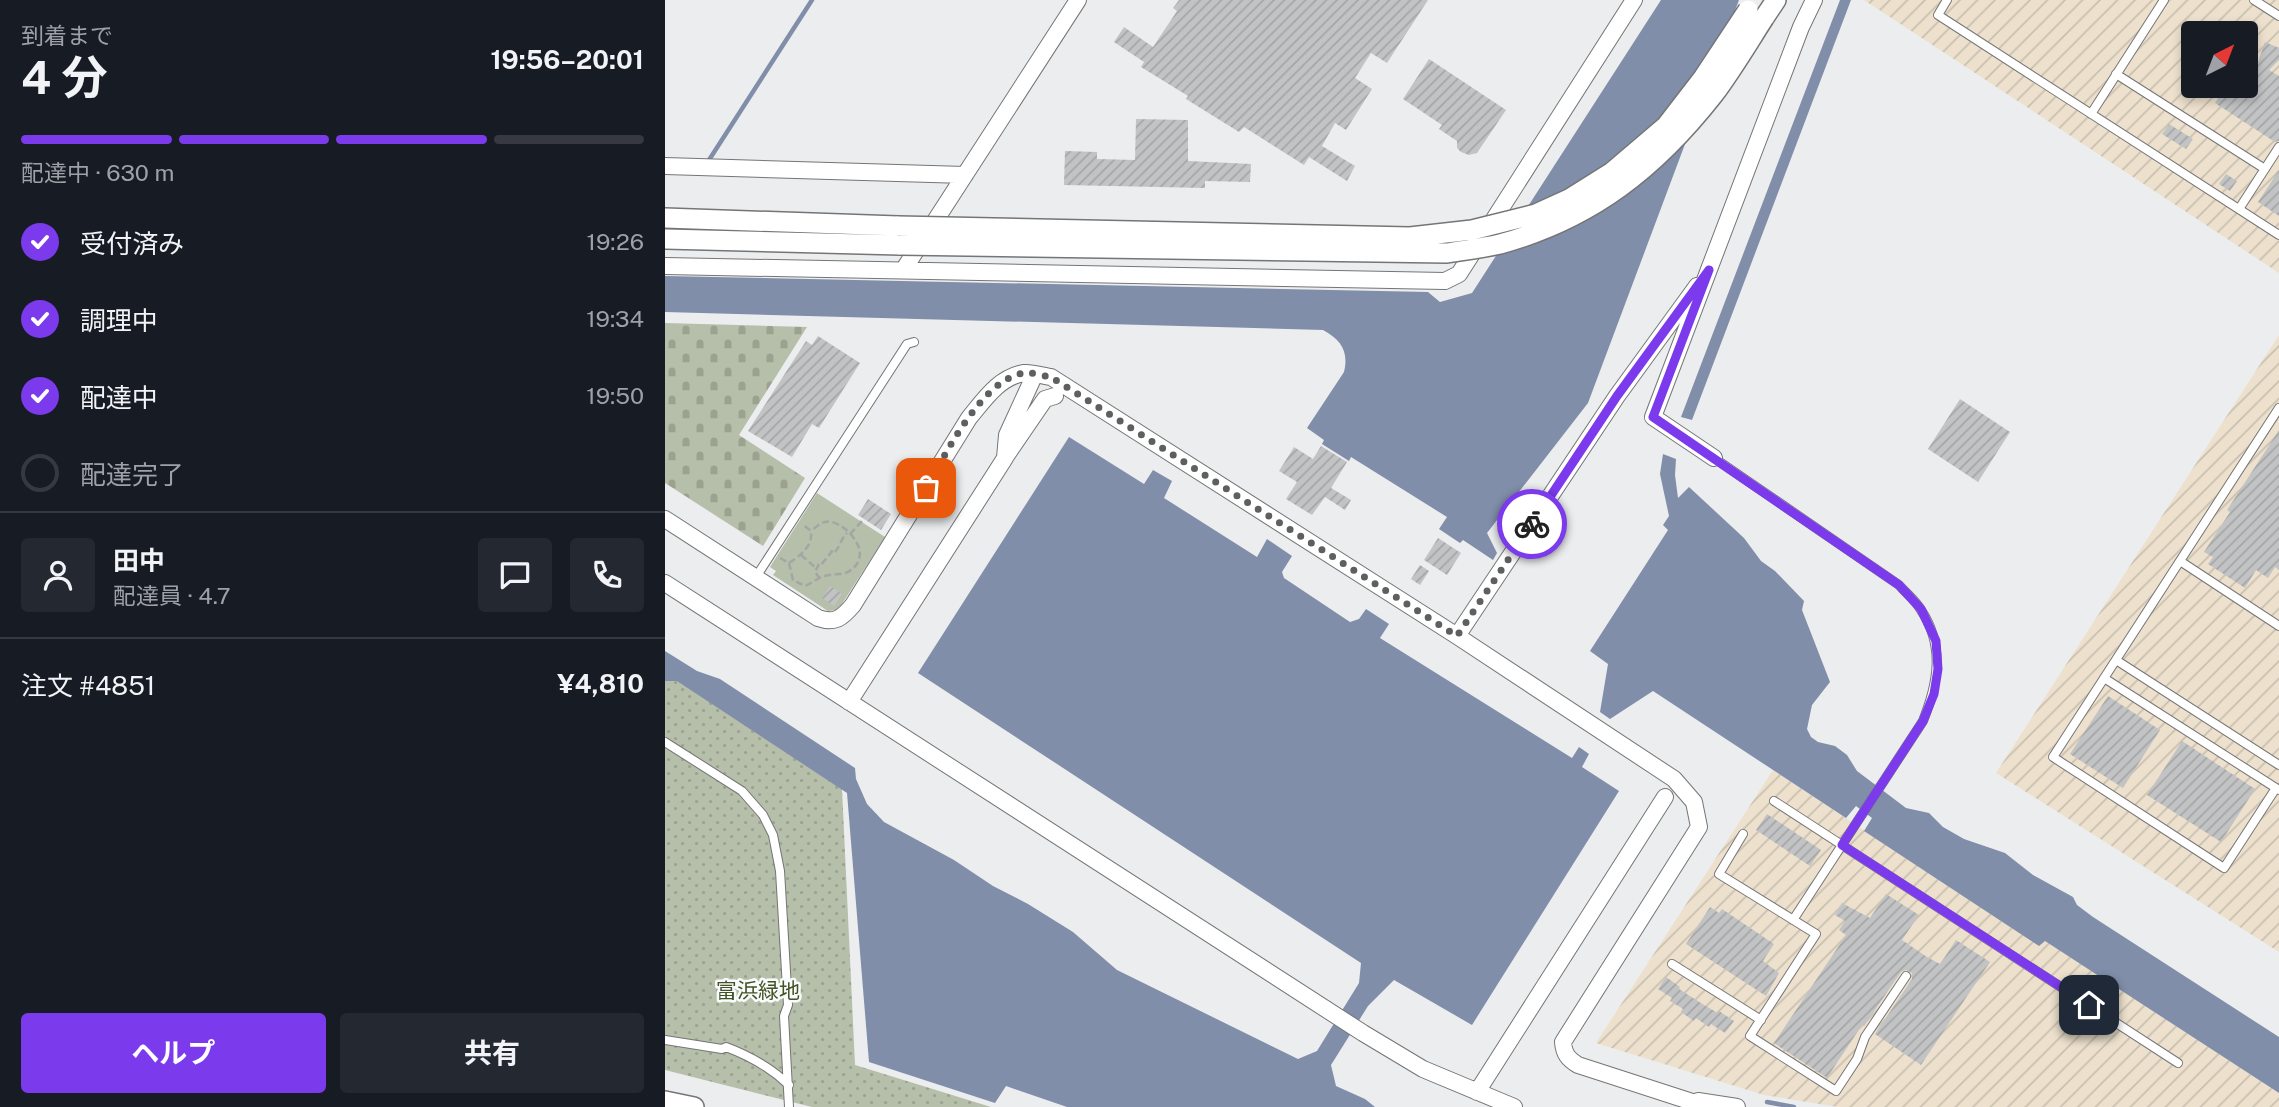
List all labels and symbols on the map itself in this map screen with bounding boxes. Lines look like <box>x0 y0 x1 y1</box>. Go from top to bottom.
north arrow <box>2181 21 2257 98</box>
pin <box>896 458 956 518</box>
courier <box>1497 489 1567 559</box>
pin <box>2059 975 2119 1035</box>
park label: 富浜緑地 <box>716 978 800 1003</box>

